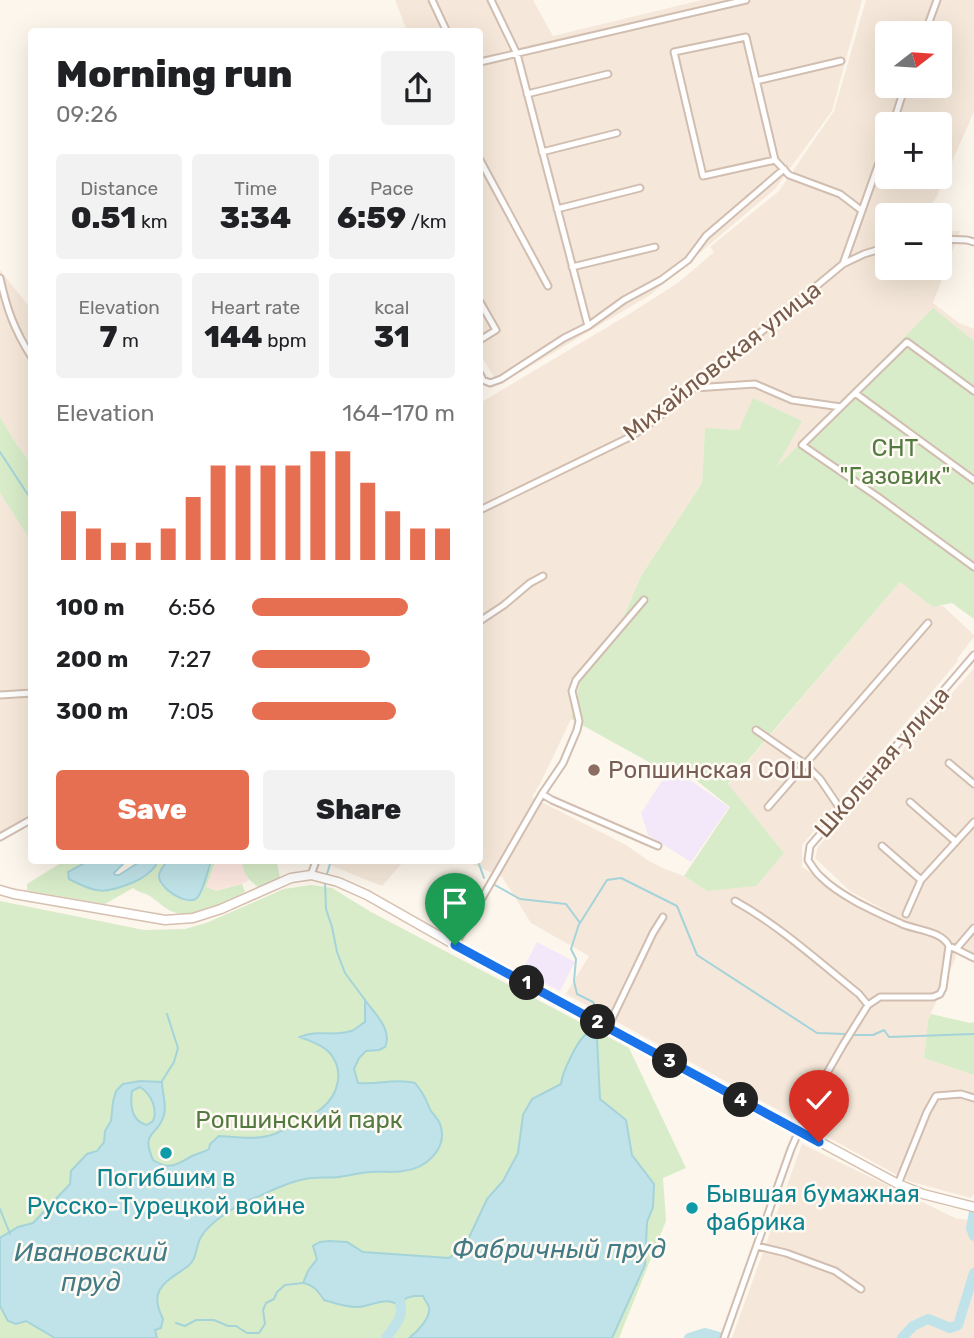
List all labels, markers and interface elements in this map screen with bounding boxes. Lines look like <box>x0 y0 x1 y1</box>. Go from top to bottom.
north arrow <box>875 21 952 98</box>
map controls <box>875 21 952 280</box>
text: Morning run <box>56 51 293 97</box>
button: share <box>381 51 455 125</box>
text: 09:26 <box>56 100 118 128</box>
button: + <box>875 112 952 189</box>
text: Distance <box>80 177 158 200</box>
text: Time <box>234 177 277 200</box>
text: Pace <box>370 177 414 200</box>
text: 0.51 <box>71 200 136 236</box>
text: 3:34 <box>220 200 291 236</box>
text: 6:59 <box>337 200 406 236</box>
button: − <box>875 203 952 280</box>
text: km <box>136 210 168 233</box>
text: /km <box>406 210 447 233</box>
street label: Михайловская улица <box>618 275 826 447</box>
text: Elevation <box>78 296 160 319</box>
text: Heart rate <box>211 296 300 319</box>
text: kcal <box>374 296 409 319</box>
text: 7 <box>99 319 117 355</box>
text: 144 <box>204 319 263 355</box>
text: 31 <box>374 319 410 355</box>
text: m <box>117 329 139 352</box>
text: bpm <box>263 329 307 352</box>
text: Elevation <box>56 399 155 427</box>
text: 164–170 m <box>342 399 455 427</box>
park label: СНТ "Газовик" <box>840 434 950 490</box>
text: 100 m <box>56 593 125 621</box>
text: 6:56 <box>168 593 215 621</box>
text: 200 m <box>56 645 128 673</box>
text: 7:27 <box>168 645 211 673</box>
street label: Школьная улица <box>809 681 955 843</box>
text: 300 m <box>56 697 128 725</box>
text: 7:05 <box>168 697 214 725</box>
place label: Ропшинская СОШ <box>608 756 813 784</box>
marker: Ропшинская СОШ <box>586 762 602 778</box>
button: Save <box>56 770 249 850</box>
button: Share <box>263 770 455 850</box>
pin <box>425 873 485 945</box>
icon: arrive <box>436 884 474 922</box>
pin: 1 <box>510 965 544 1000</box>
text: 1 <box>522 971 531 994</box>
pin: 2 <box>580 1004 616 1040</box>
text: 2 <box>591 1010 604 1033</box>
pin: 3 <box>652 1044 688 1078</box>
text: 3 <box>663 1049 676 1072</box>
pin <box>789 1070 849 1142</box>
icon: check <box>800 1081 838 1119</box>
pin: 4 <box>724 1082 758 1118</box>
text: 4 <box>734 1088 747 1111</box>
park label: Ропшинский парк <box>195 1106 403 1134</box>
marker: Погибшим в Русско-Турецкой войне <box>158 1145 174 1161</box>
place label: Погибшим в Русско-Турецкой войне <box>27 1164 305 1220</box>
place label: Бывшая бумажная фабрика <box>706 1180 920 1236</box>
marker: Бывшая бумажная фабрика <box>684 1200 700 1216</box>
water label: Фабричный пруд <box>452 1234 666 1265</box>
water label: Ивановский пруд <box>14 1237 168 1298</box>

